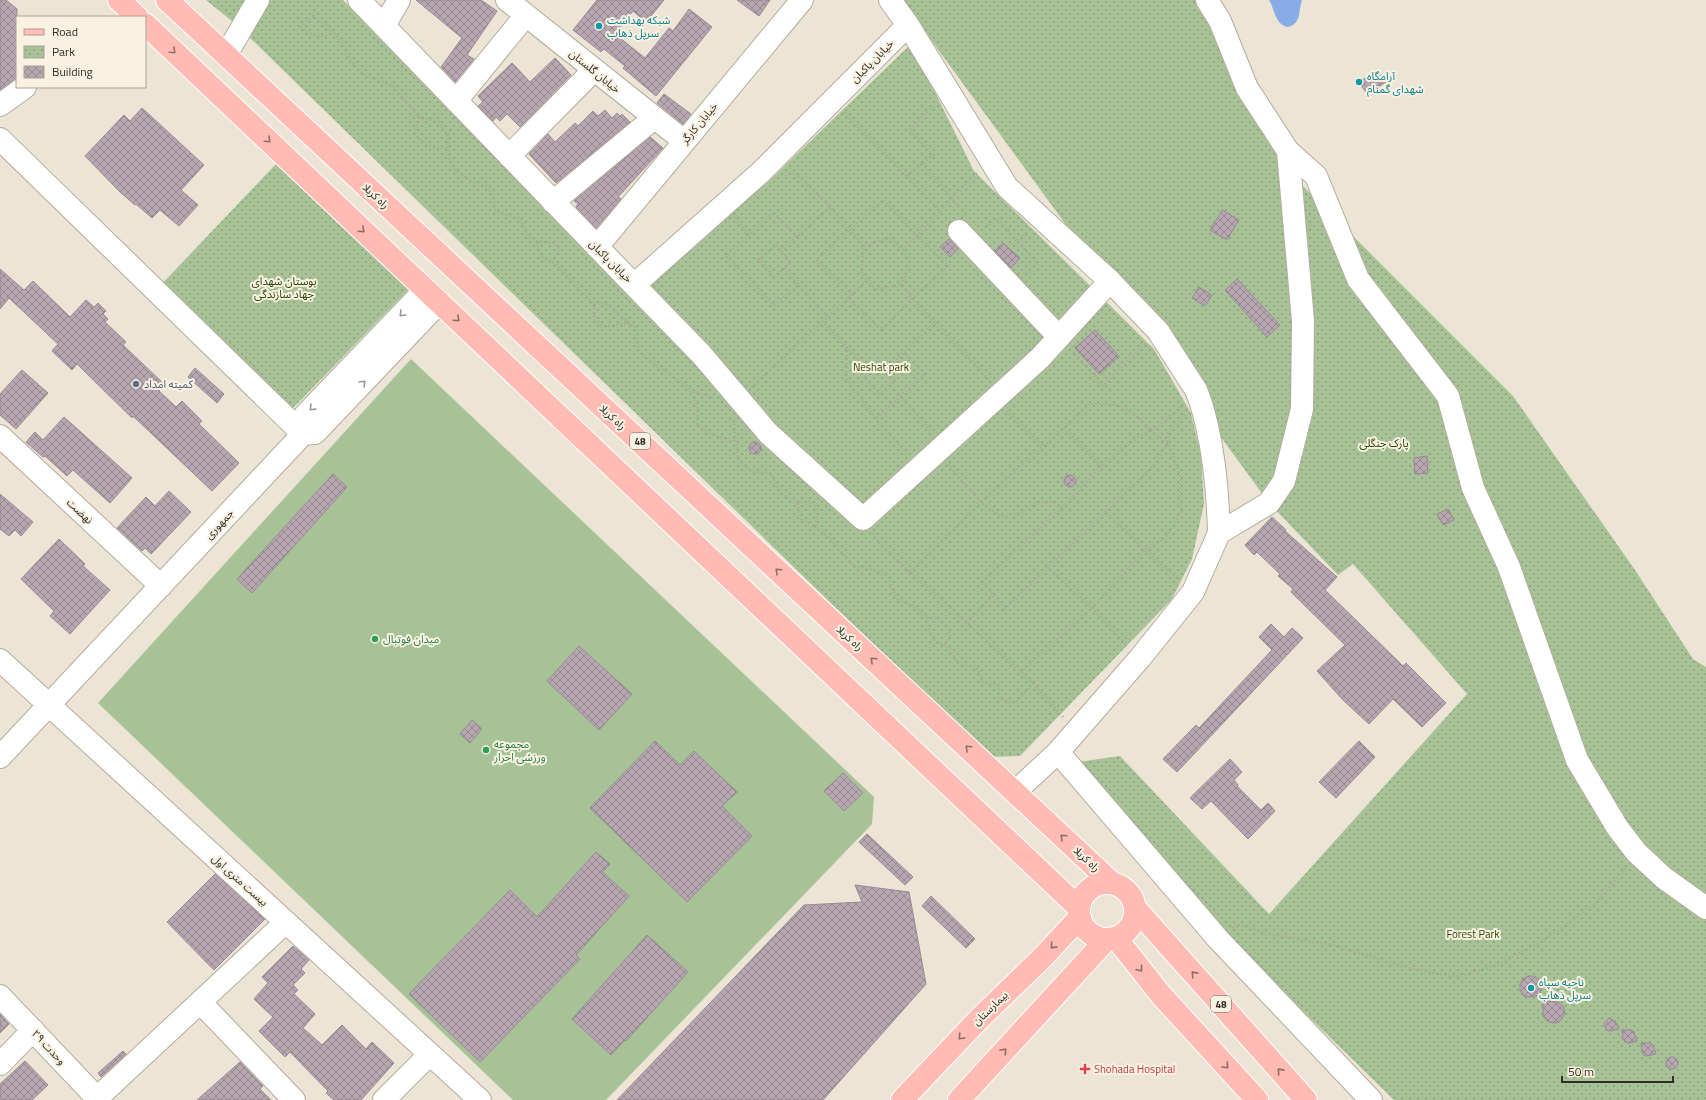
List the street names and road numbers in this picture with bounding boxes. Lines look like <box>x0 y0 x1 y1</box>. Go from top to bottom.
street label: خیابان پاکبان <box>847 35 898 86</box>
street label: خیابان گلستان <box>566 45 624 97</box>
street label: خیابان کارگر <box>676 98 722 148</box>
street label: راه کربلا <box>359 179 393 213</box>
street label: خیابان پاکبان <box>586 236 637 287</box>
street label: راه کربلا <box>596 400 630 434</box>
road number: 48 <box>630 433 650 449</box>
street label: نهضت <box>63 495 97 527</box>
street label: جمهوری <box>201 505 237 543</box>
street label: راه کربلا <box>833 621 867 655</box>
street label: راه کربلا <box>1070 842 1104 876</box>
street label: بیست متری اول <box>208 850 272 910</box>
street label: بیمارستان <box>969 987 1011 1029</box>
road number: 48 <box>1211 996 1231 1012</box>
street label: وحدت ۲۹ <box>28 1026 70 1068</box>

